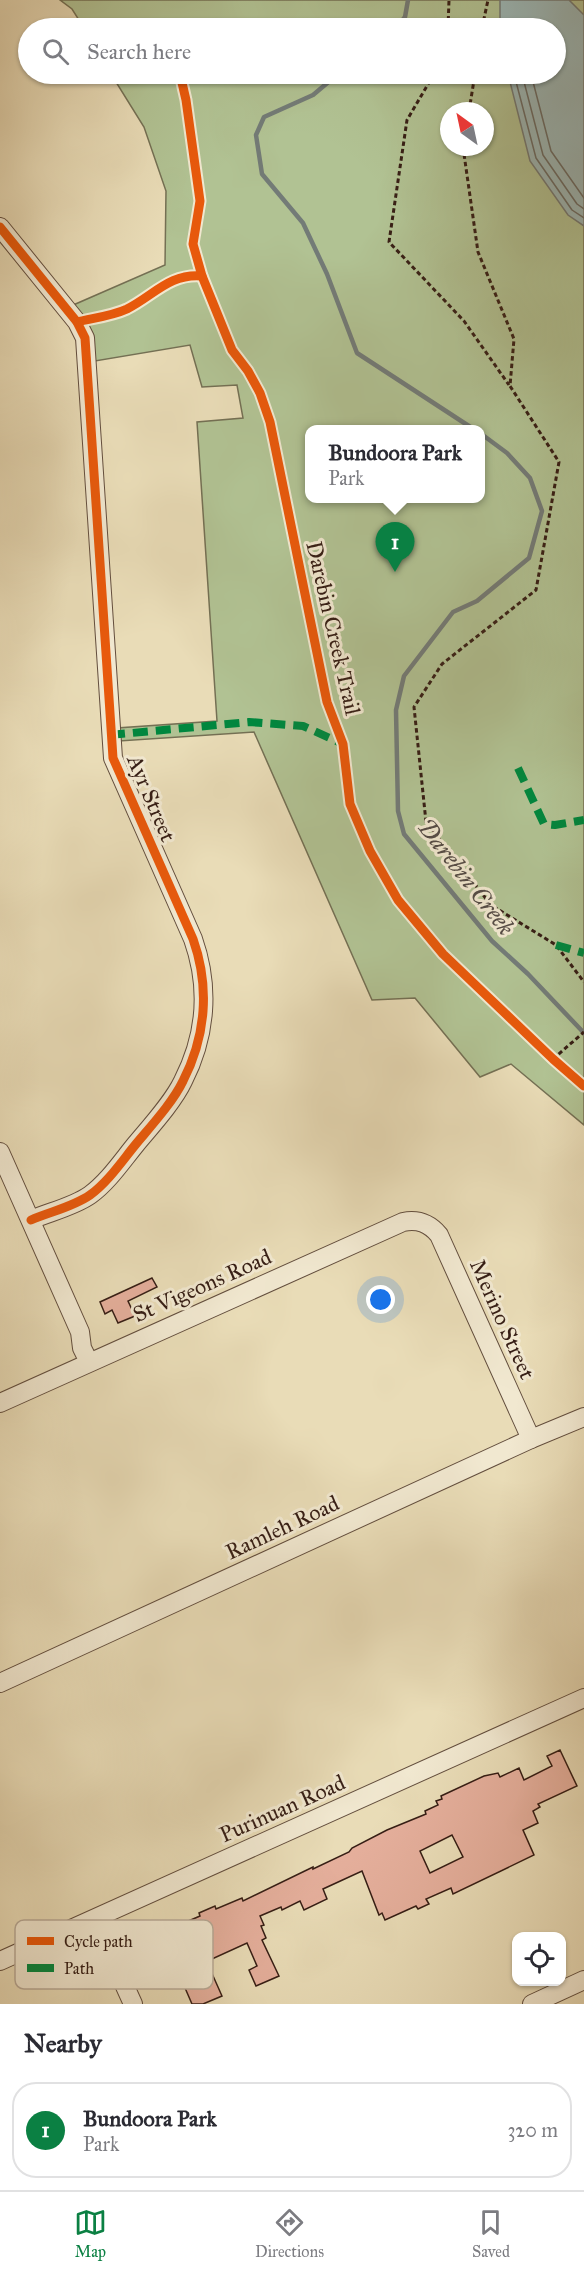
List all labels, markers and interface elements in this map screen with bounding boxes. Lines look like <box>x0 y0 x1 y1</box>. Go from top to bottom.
search box <box>18 18 566 84</box>
icon: search <box>39 35 72 68</box>
text: Search here <box>87 38 191 65</box>
north arrow <box>440 102 494 156</box>
popup <box>305 425 485 503</box>
text: Bundoora Park <box>328 439 462 466</box>
text: Park <box>328 466 364 490</box>
pin: 1 <box>376 522 414 572</box>
street label: Darebin Creek Trail <box>300 539 367 718</box>
street label: Ayr Street <box>121 750 182 846</box>
water label: Darebin Creek <box>411 812 521 942</box>
street label: St Vigeons Road <box>129 1243 276 1328</box>
street label: Merino Street <box>464 1255 541 1384</box>
your location <box>366 1285 395 1314</box>
street label: Ramleh Road <box>221 1489 343 1565</box>
street label: Purinuan Road <box>215 1769 349 1848</box>
legend <box>15 1920 213 1989</box>
text: Cycle path <box>64 1932 133 1951</box>
map controls <box>512 1932 566 1986</box>
button: locate <box>512 1932 566 1986</box>
text: Path <box>64 1959 94 1978</box>
text: Nearby <box>24 2027 102 2059</box>
text: Bundoora Park <box>83 2105 217 2132</box>
text: 1 <box>42 2118 49 2142</box>
text: 320 m <box>507 2118 558 2142</box>
text: Park <box>83 2132 119 2156</box>
tab: Map <box>74 2206 107 2261</box>
tab: Directions <box>255 2206 324 2261</box>
tab: Saved <box>472 2206 510 2261</box>

